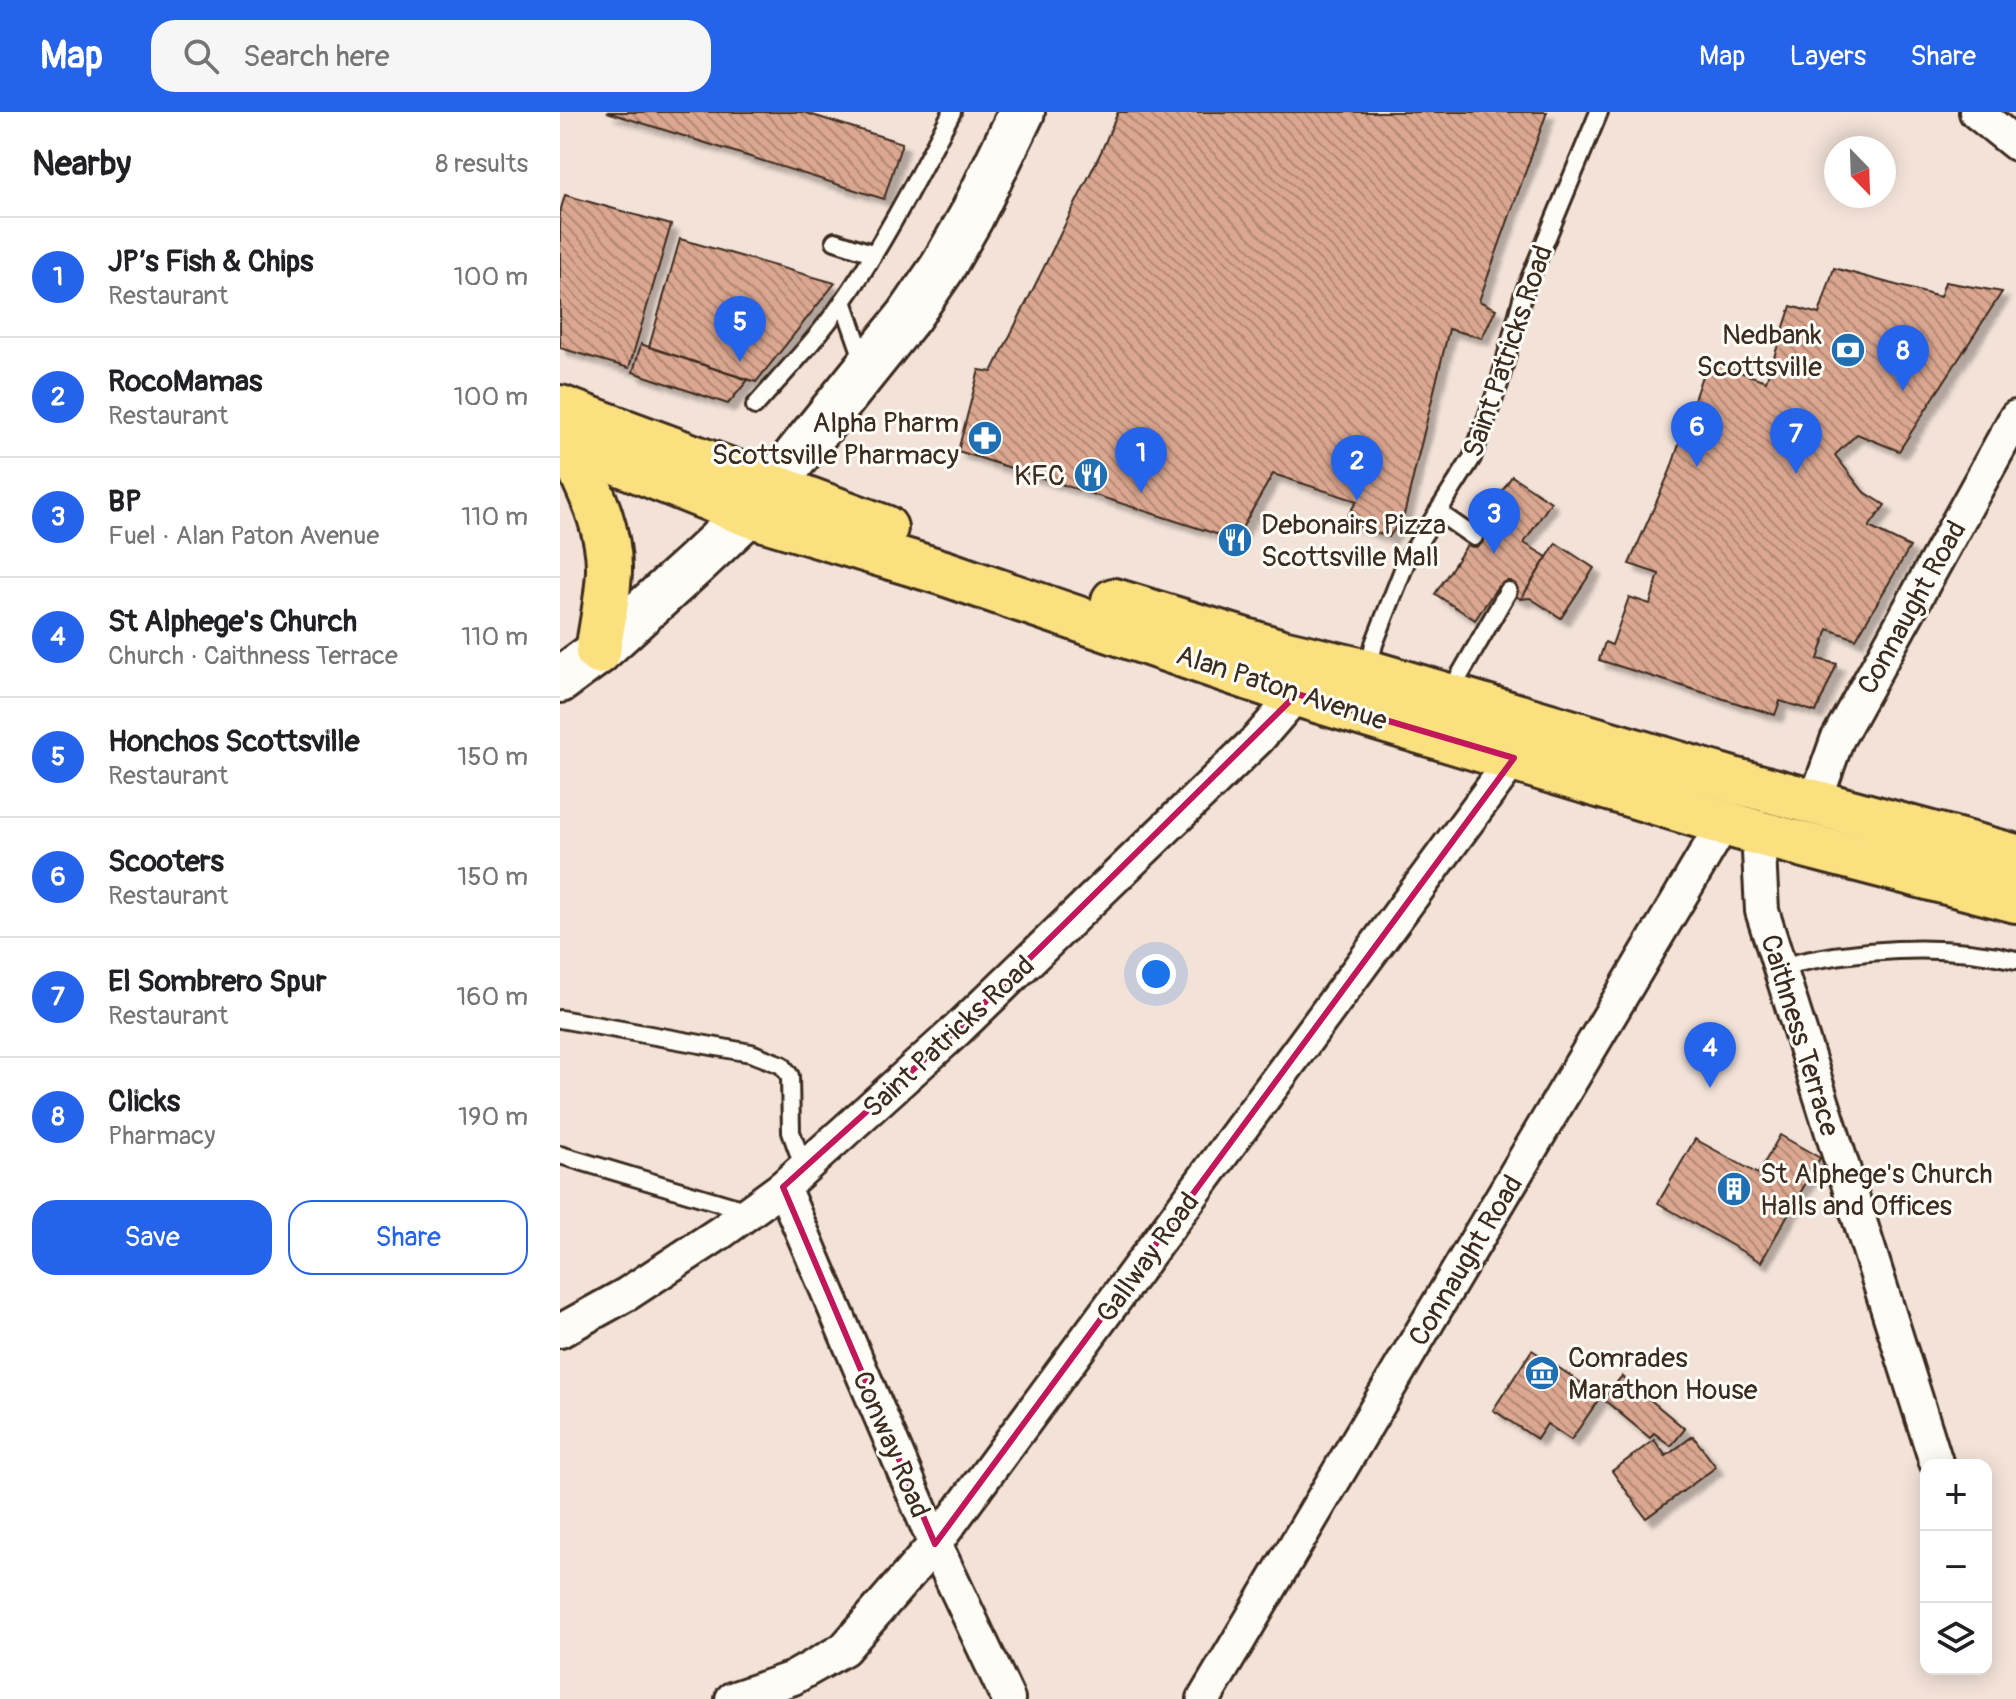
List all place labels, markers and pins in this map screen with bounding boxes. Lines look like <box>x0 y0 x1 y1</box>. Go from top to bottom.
pin: 5 <box>714 296 766 362</box>
place label: Nedbank Scottsville <box>1697 318 1822 385</box>
pin: 8 <box>1877 325 1929 391</box>
bank icon: Nedbank Scottsville <box>1829 331 1867 369</box>
pin: 6 <box>1671 401 1723 467</box>
place label: Alpha Pharm Scottsville Pharmacy <box>712 406 959 473</box>
pin: 7 <box>1770 408 1822 474</box>
pharmacy icon: Alpha Pharm Scottsville Pharmacy <box>966 419 1004 457</box>
pin: 1 <box>1115 427 1167 493</box>
pin: 2 <box>1331 435 1383 501</box>
restaurant icon: KFC <box>1072 456 1110 494</box>
place label: KFC <box>1014 459 1065 494</box>
pin: 3 <box>1468 488 1520 554</box>
place label: Debonairs Pizza Scottsville Mall <box>1261 508 1446 575</box>
restaurant icon: Debonairs Pizza Scottsville Mall <box>1216 521 1254 559</box>
pin: 4 <box>1684 1022 1736 1088</box>
place label: St Alphege's Church Halls and Offices <box>1760 1157 1993 1224</box>
building icon: St Alphege's Church Halls and Offices <box>1715 1170 1753 1208</box>
place label: Comrades Marathon House <box>1568 1341 1758 1408</box>
museum icon: Comrades Marathon House <box>1523 1354 1561 1392</box>

